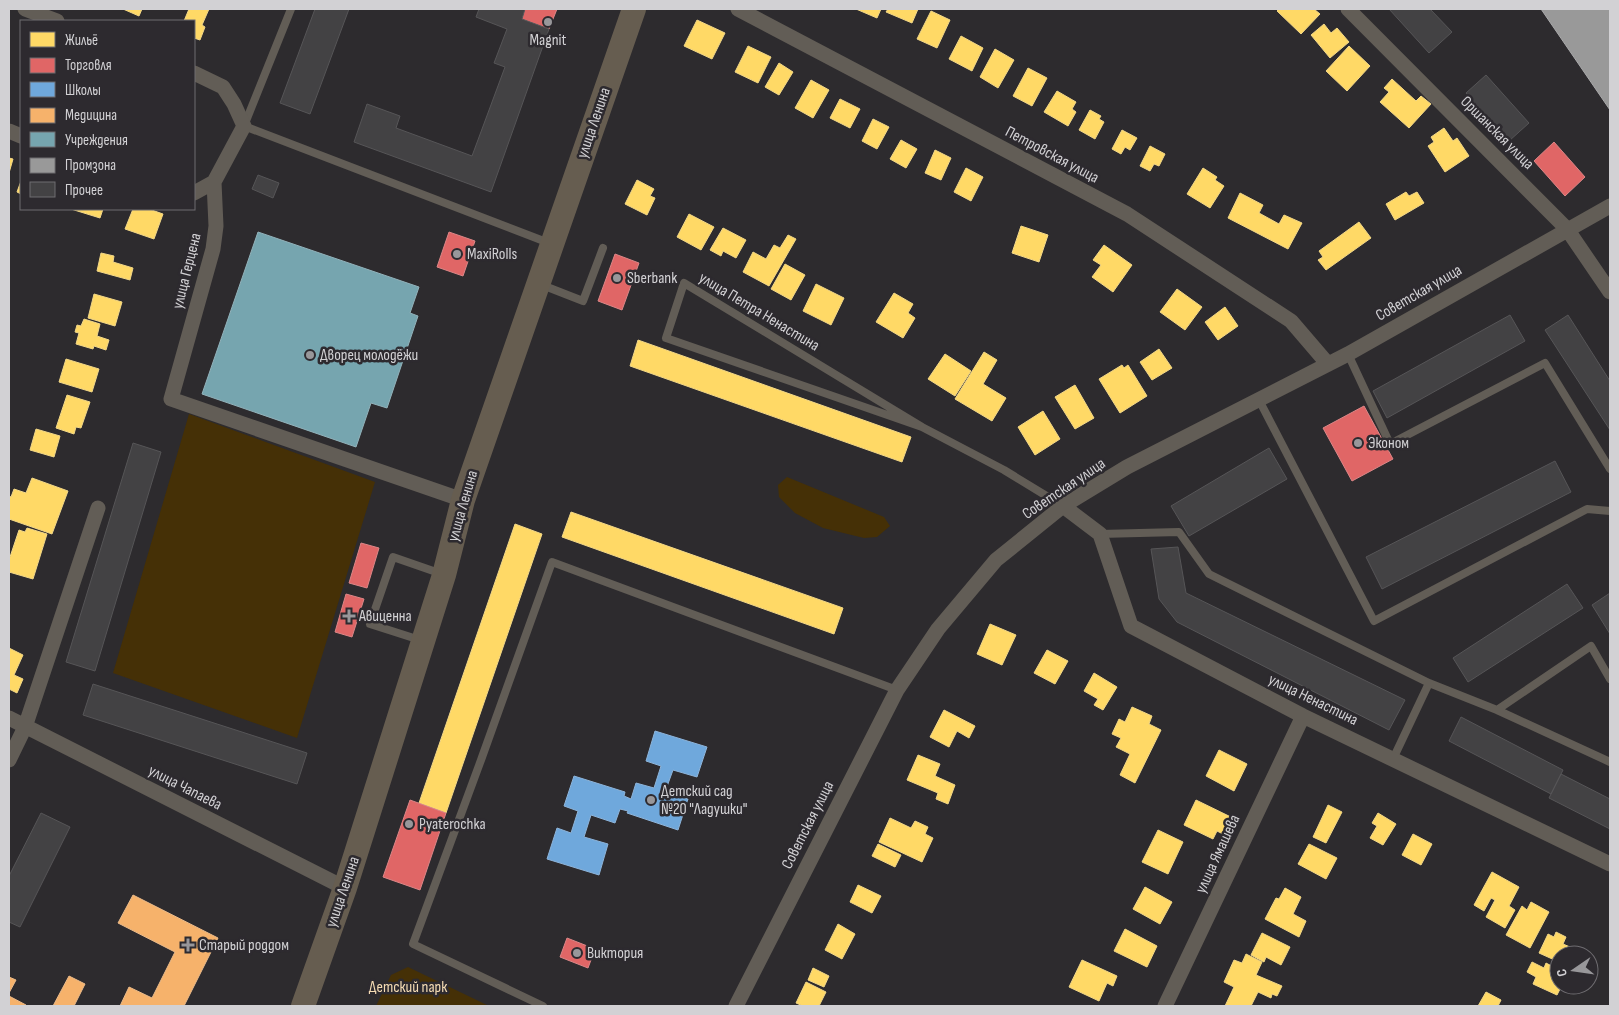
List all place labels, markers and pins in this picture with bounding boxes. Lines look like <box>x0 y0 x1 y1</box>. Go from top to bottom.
marker: Magnit <box>542 16 554 28</box>
place label: Magnit <box>530 31 566 50</box>
place label: MaxiRolls <box>467 245 517 264</box>
marker: MaxiRolls <box>451 248 463 260</box>
place label: Sberbank <box>627 269 677 288</box>
marker: Sberbank <box>611 272 623 284</box>
place label: Дворец молодёжи <box>320 346 418 365</box>
marker: Дворец молодёжи <box>304 349 316 361</box>
place label: Эконом <box>1368 434 1409 453</box>
marker: Эконом <box>1352 437 1364 449</box>
place label: Авиценна <box>358 607 412 626</box>
marker: Авиценна <box>343 610 355 622</box>
place label: Детский сад №20 "Ладушки" <box>661 782 747 819</box>
marker: Детский сад №20 "Ладушки" <box>645 794 657 806</box>
place label: Pyaterochka <box>419 815 486 834</box>
marker: Pyaterochka <box>403 818 415 830</box>
place label: Старый роддом <box>199 936 289 955</box>
marker: Старый роддом <box>181 938 195 952</box>
place label: Виктория <box>587 944 643 963</box>
marker: Виктория <box>571 947 583 959</box>

